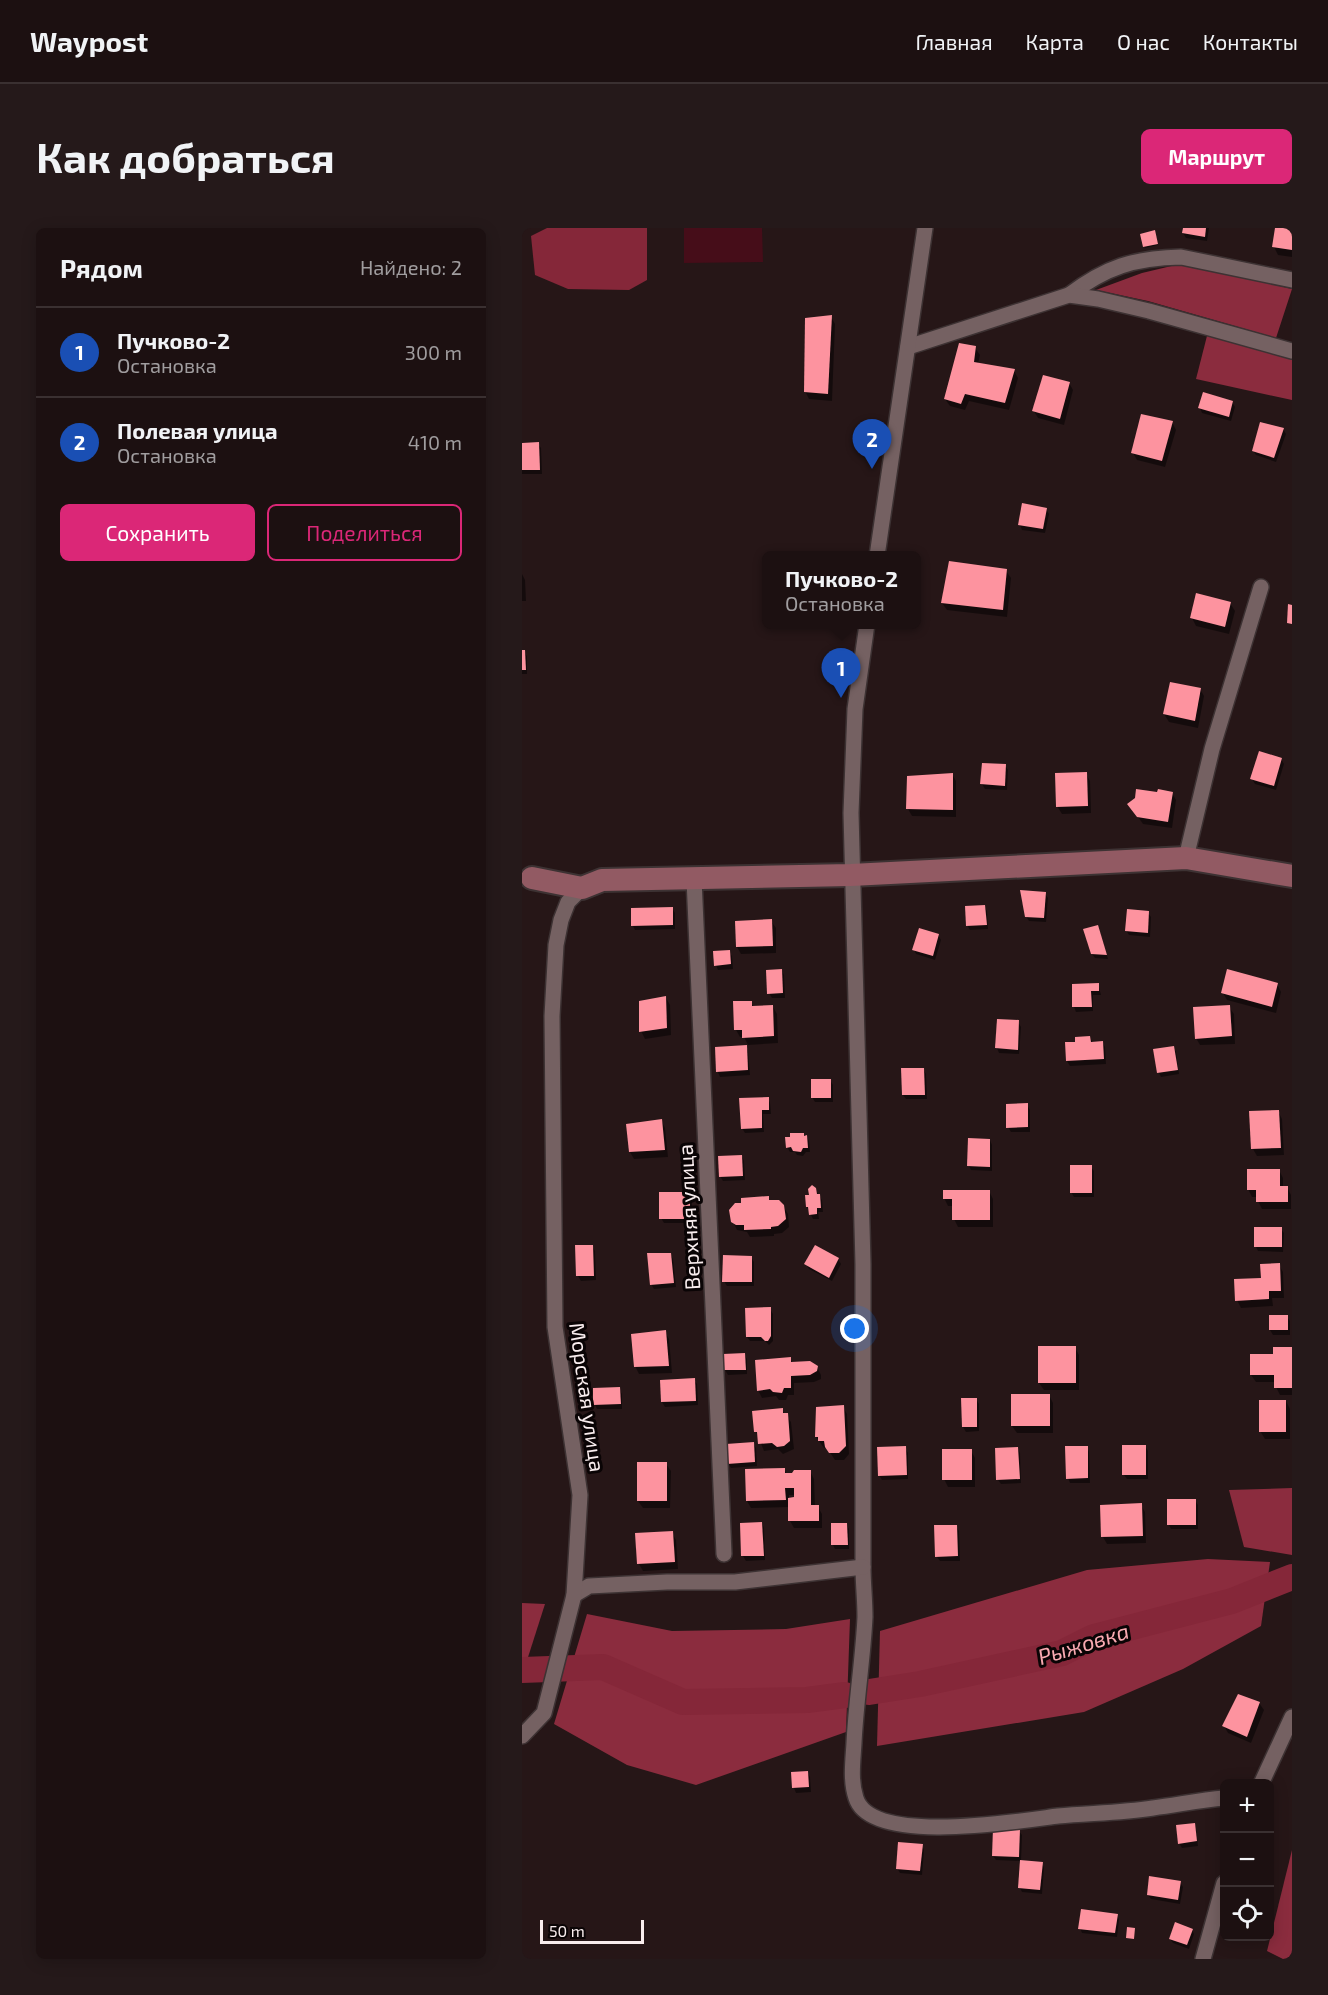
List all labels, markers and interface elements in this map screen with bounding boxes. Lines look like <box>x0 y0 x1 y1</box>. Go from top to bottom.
text: Waypost <box>30 24 148 58</box>
text: Главная <box>916 29 993 54</box>
text: Карта <box>1026 29 1084 54</box>
text: О нас <box>1117 29 1170 54</box>
text: Контакты <box>1203 29 1298 54</box>
button: Маршрут <box>1141 129 1292 184</box>
text: Как добраться <box>36 131 335 181</box>
text: Рядом <box>60 252 143 283</box>
text: Найдено: 2 <box>360 255 462 279</box>
text: Пучково-2 <box>117 327 230 353</box>
text: 1 <box>75 340 84 364</box>
text: 300 m <box>405 340 462 364</box>
text: Остановка <box>117 353 217 377</box>
text: Полевая улица <box>117 417 278 443</box>
pin: 2 <box>852 420 892 469</box>
text: 2 <box>74 430 85 454</box>
text: 410 m <box>408 430 462 454</box>
text: Остановка <box>117 443 217 467</box>
button: Сохранить <box>60 504 255 561</box>
button: Поделиться <box>267 504 462 561</box>
popup <box>762 551 921 629</box>
text: Пучково-2 <box>785 565 898 591</box>
text: Остановка <box>785 591 885 615</box>
pin: 1 <box>822 648 860 698</box>
street label: Верхняя улица <box>672 1143 705 1291</box>
your location <box>840 1314 869 1343</box>
street label: Морская улица <box>564 1321 611 1473</box>
water label: Рыжовка <box>1034 1617 1132 1669</box>
map controls <box>1220 1779 1274 1941</box>
button: + <box>1220 1779 1274 1833</box>
button: − <box>1220 1833 1274 1887</box>
button: locate <box>1220 1887 1274 1941</box>
scale bar <box>540 1917 644 1944</box>
text: 50 m <box>549 1921 585 1940</box>

